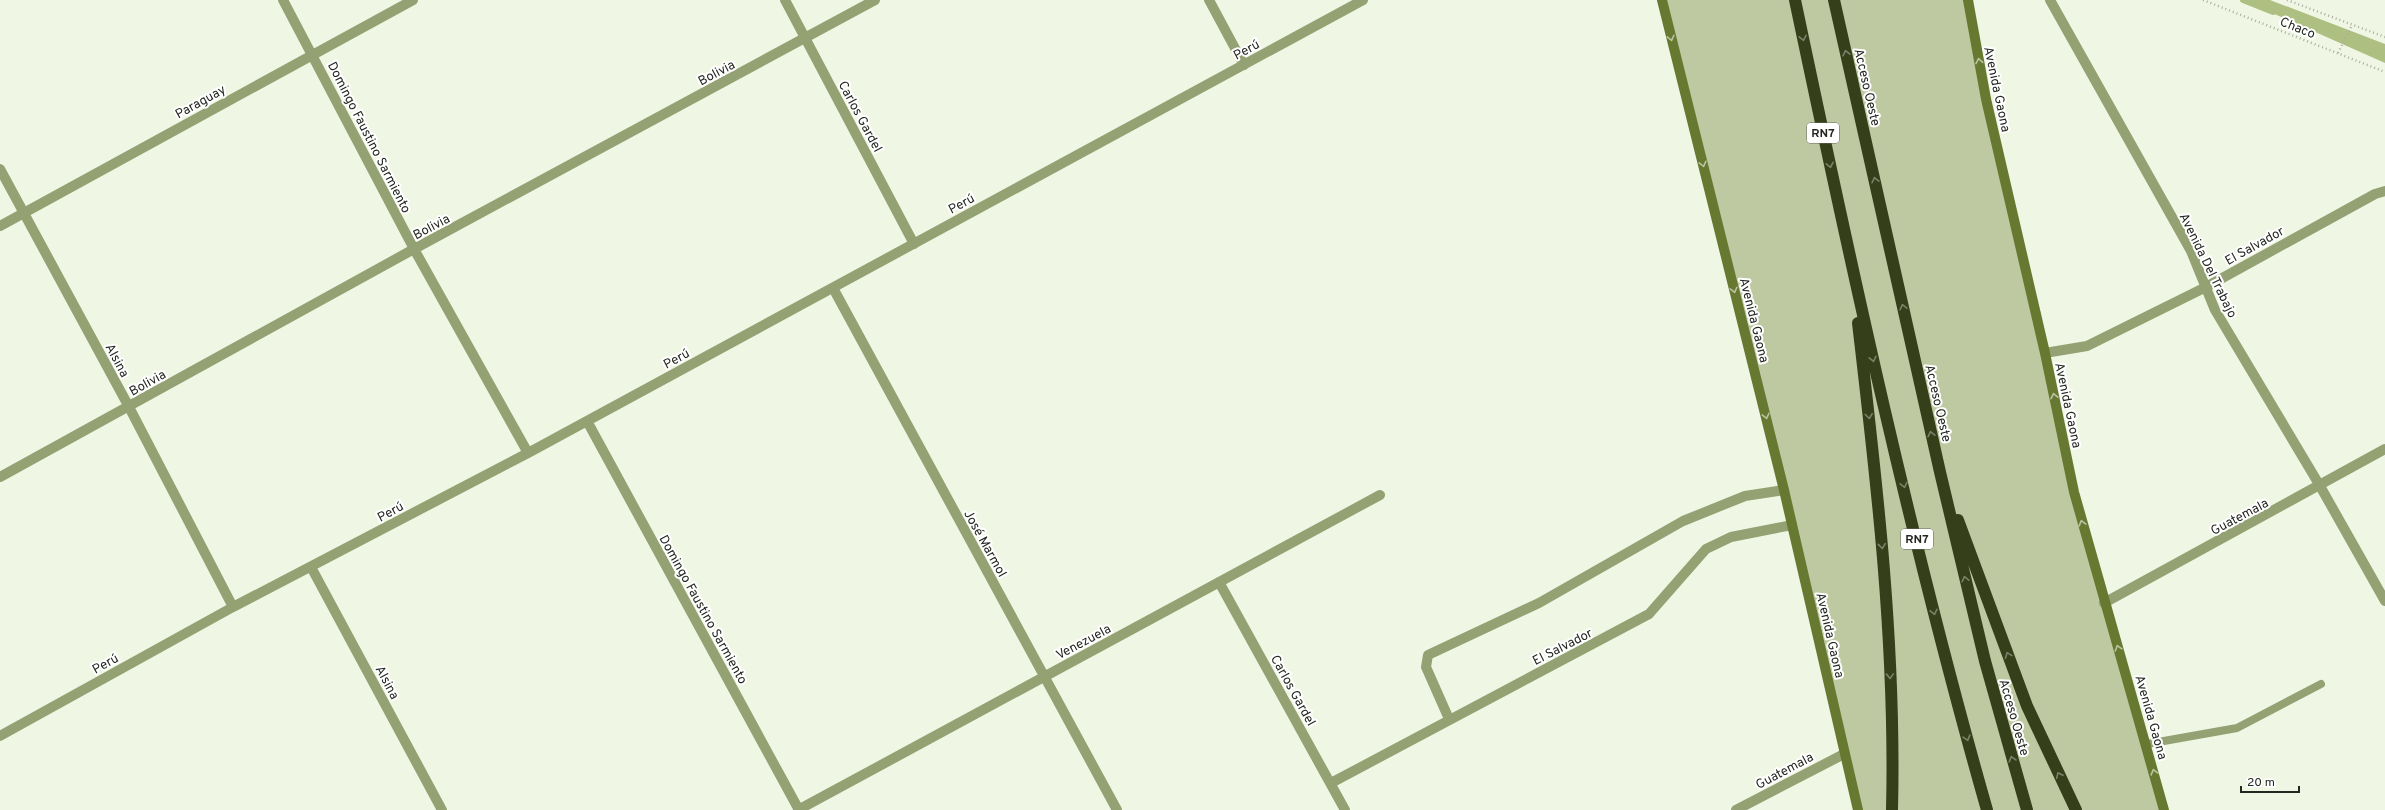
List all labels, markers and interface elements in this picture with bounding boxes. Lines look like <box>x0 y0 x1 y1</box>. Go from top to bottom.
street label: Chaco <box>2277 15 2317 43</box>
one-way arrow <box>1667 35 1675 41</box>
one-way arrow <box>1799 35 1807 41</box>
street label: Perú <box>1231 37 1263 64</box>
street label: Avenida Gaona <box>1979 45 2013 134</box>
street label: Acceso Oeste <box>1849 47 1883 128</box>
one-way arrow <box>1843 50 1851 56</box>
street label: Bolivia <box>696 57 738 90</box>
one-way arrow <box>1975 58 1984 64</box>
street label: Domingo Faustino Sarmiento <box>323 59 413 216</box>
street label: Carlos Gardel <box>834 79 885 155</box>
street label: Paraguay <box>173 82 229 123</box>
road number: RN7 <box>1807 123 1839 143</box>
one-way arrow <box>1698 161 1706 167</box>
one-way arrow <box>1825 162 1834 169</box>
one-way arrow <box>1871 177 1879 183</box>
street label: Perú <box>946 191 978 218</box>
street label: Bolivia <box>411 211 453 244</box>
street label: Avenida Del Trabajo <box>2175 211 2240 321</box>
street label: El Salvador <box>2223 224 2287 270</box>
street label: Avenida Gaona <box>1735 276 1771 365</box>
one-way arrow <box>1729 286 1738 293</box>
one-way arrow <box>1899 304 1908 311</box>
street label: Alsina <box>101 341 132 381</box>
street label: Perú <box>661 346 693 373</box>
one-way arrow <box>1869 356 1877 362</box>
street label: Avenida Gaona <box>2050 361 2084 450</box>
street label: Acceso Oeste <box>1920 363 1954 444</box>
street label: Bolivia <box>127 367 169 400</box>
one-way arrow <box>2050 393 2058 399</box>
one-way arrow <box>1761 413 1769 420</box>
one-way arrow <box>1864 413 1873 419</box>
one-way arrow <box>1928 431 1936 437</box>
one-way arrow <box>1899 482 1907 488</box>
street label: Guatemala <box>2208 496 2272 540</box>
street label: Perú <box>375 499 407 526</box>
street label: José Marmol <box>959 508 1009 580</box>
one-way arrow <box>2078 519 2087 526</box>
road number: RN7 <box>1901 529 1933 549</box>
street label: Domingo Faustino Sarmiento <box>655 533 750 687</box>
one-way arrow <box>1878 543 1887 549</box>
one-way arrow <box>1962 576 1970 582</box>
street label: Avenida Gaona <box>1811 591 1847 680</box>
one-way arrow <box>1929 608 1938 615</box>
street label: Venezuela <box>1054 622 1114 664</box>
street label: El Salvador <box>1530 626 1596 670</box>
one-way arrow <box>2114 644 2123 651</box>
street label: Perú <box>90 651 122 678</box>
one-way arrow <box>2005 652 2013 659</box>
street label: Carlos Gardel <box>1266 653 1318 729</box>
street label: Alsina <box>371 663 402 703</box>
one-way arrow <box>1886 673 1894 679</box>
street label: Avenida Gaona <box>2130 673 2170 762</box>
street label: Acceso Oeste <box>1994 677 2032 758</box>
one-way arrow <box>1962 734 1971 741</box>
street label: Guatemala <box>1753 750 1817 794</box>
one-way arrow <box>2009 756 2017 762</box>
scale bar <box>2241 768 2299 794</box>
one-way arrow <box>2150 769 2159 776</box>
one-way arrow <box>2056 771 2064 779</box>
text: 20 m <box>2247 775 2275 791</box>

